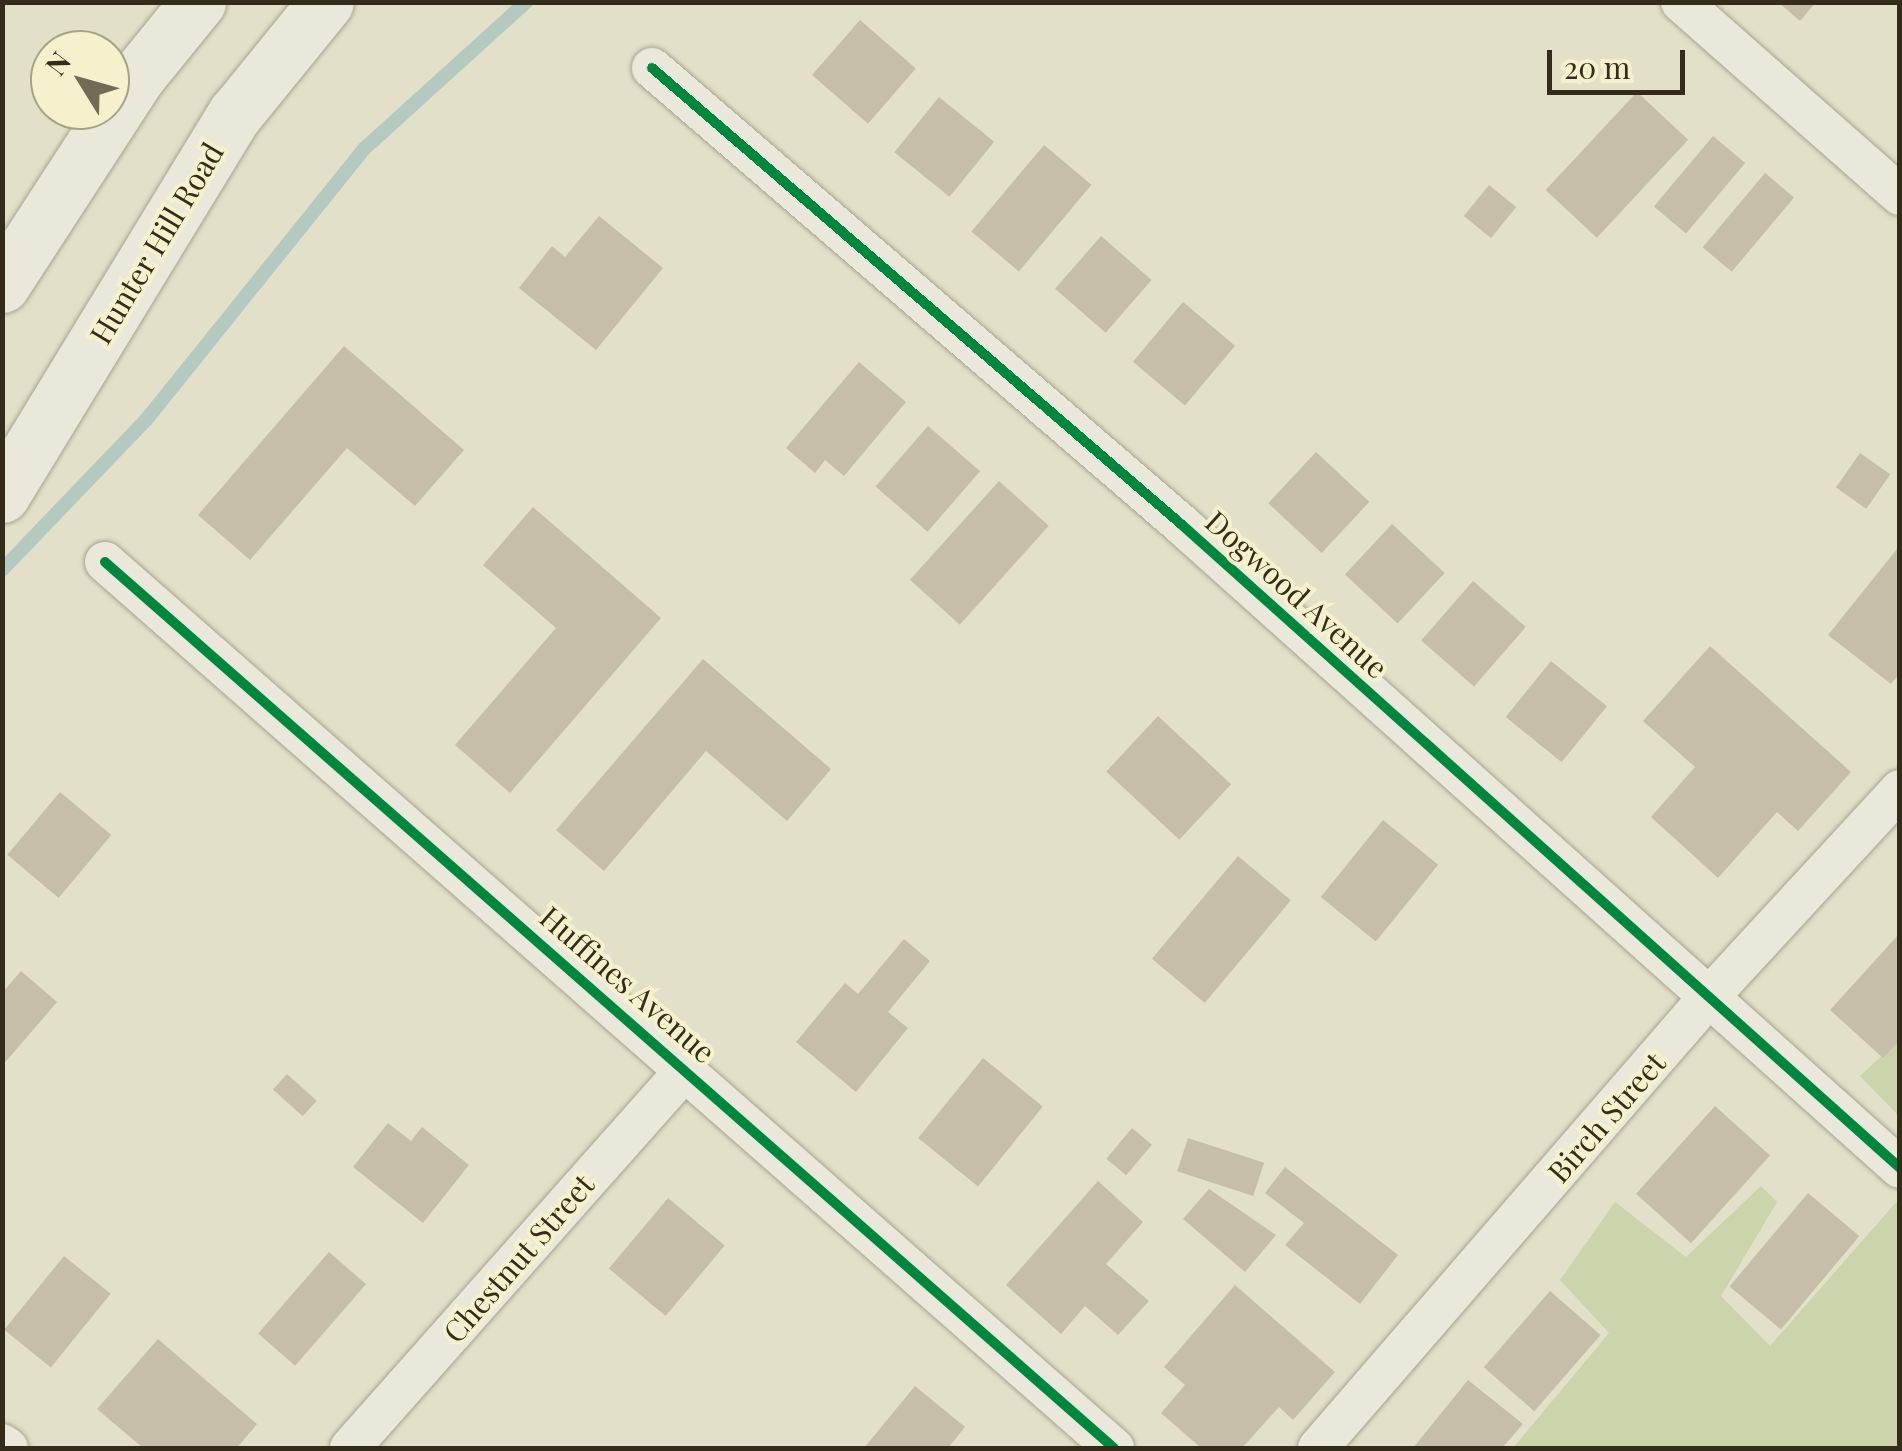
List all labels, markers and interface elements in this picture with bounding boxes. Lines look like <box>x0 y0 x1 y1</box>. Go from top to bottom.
north arrow <box>30 30 130 130</box>
scale bar <box>1552 30 1690 92</box>
text: N <box>36 44 78 82</box>
text: 20 m <box>1564 47 1630 87</box>
street label: Hunter Hill Road <box>82 136 230 350</box>
street label: Dogwood Avenue <box>1198 503 1396 685</box>
street label: Huffines Avenue <box>533 898 723 1070</box>
street label: Birch Street <box>1540 1045 1672 1189</box>
street label: Chestnut Street <box>435 1166 601 1350</box>

